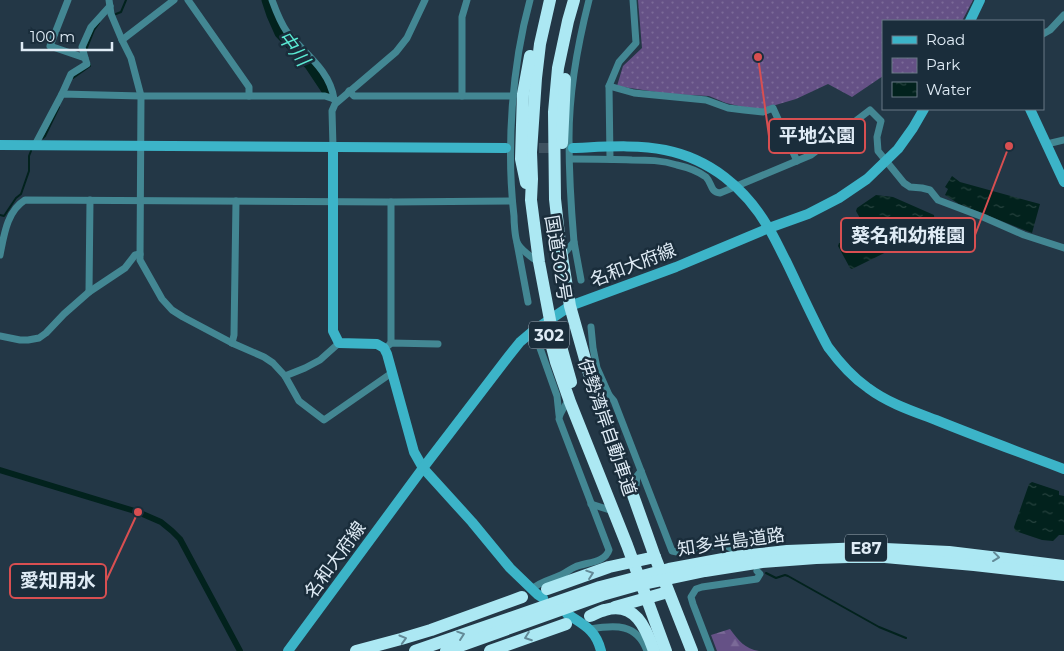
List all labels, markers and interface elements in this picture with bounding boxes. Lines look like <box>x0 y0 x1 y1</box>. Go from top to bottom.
scale bar <box>22 20 112 52</box>
legend <box>882 20 1044 110</box>
water label: 中川 <box>273 26 315 72</box>
text: 100 m <box>30 27 75 46</box>
text: Road <box>926 30 965 49</box>
text: Park <box>926 55 960 74</box>
text: Water <box>926 80 972 99</box>
callout: 平地公園 <box>769 119 865 153</box>
text: 平地公園 <box>779 124 855 147</box>
street label: 国道302号 <box>540 214 576 302</box>
callout: 葵名和幼稚園 <box>841 218 975 252</box>
text: 葵名和幼稚園 <box>851 224 965 247</box>
street label: 名和大府線 <box>587 239 679 291</box>
road number: 302 <box>529 322 569 348</box>
street label: 伊勢湾岸自動車道 <box>573 355 641 499</box>
street label: 名和大府線 <box>300 517 370 603</box>
street label: 知多半島道路 <box>676 524 786 560</box>
road number: E87 <box>845 534 887 562</box>
one-way arrow <box>992 551 1000 562</box>
callout: 愛知用水 <box>10 564 106 598</box>
text: 愛知用水 <box>20 569 96 592</box>
one-way arrow <box>585 570 593 580</box>
one-way arrow <box>456 631 465 641</box>
one-way arrow <box>524 631 533 641</box>
one-way arrow <box>398 634 407 644</box>

